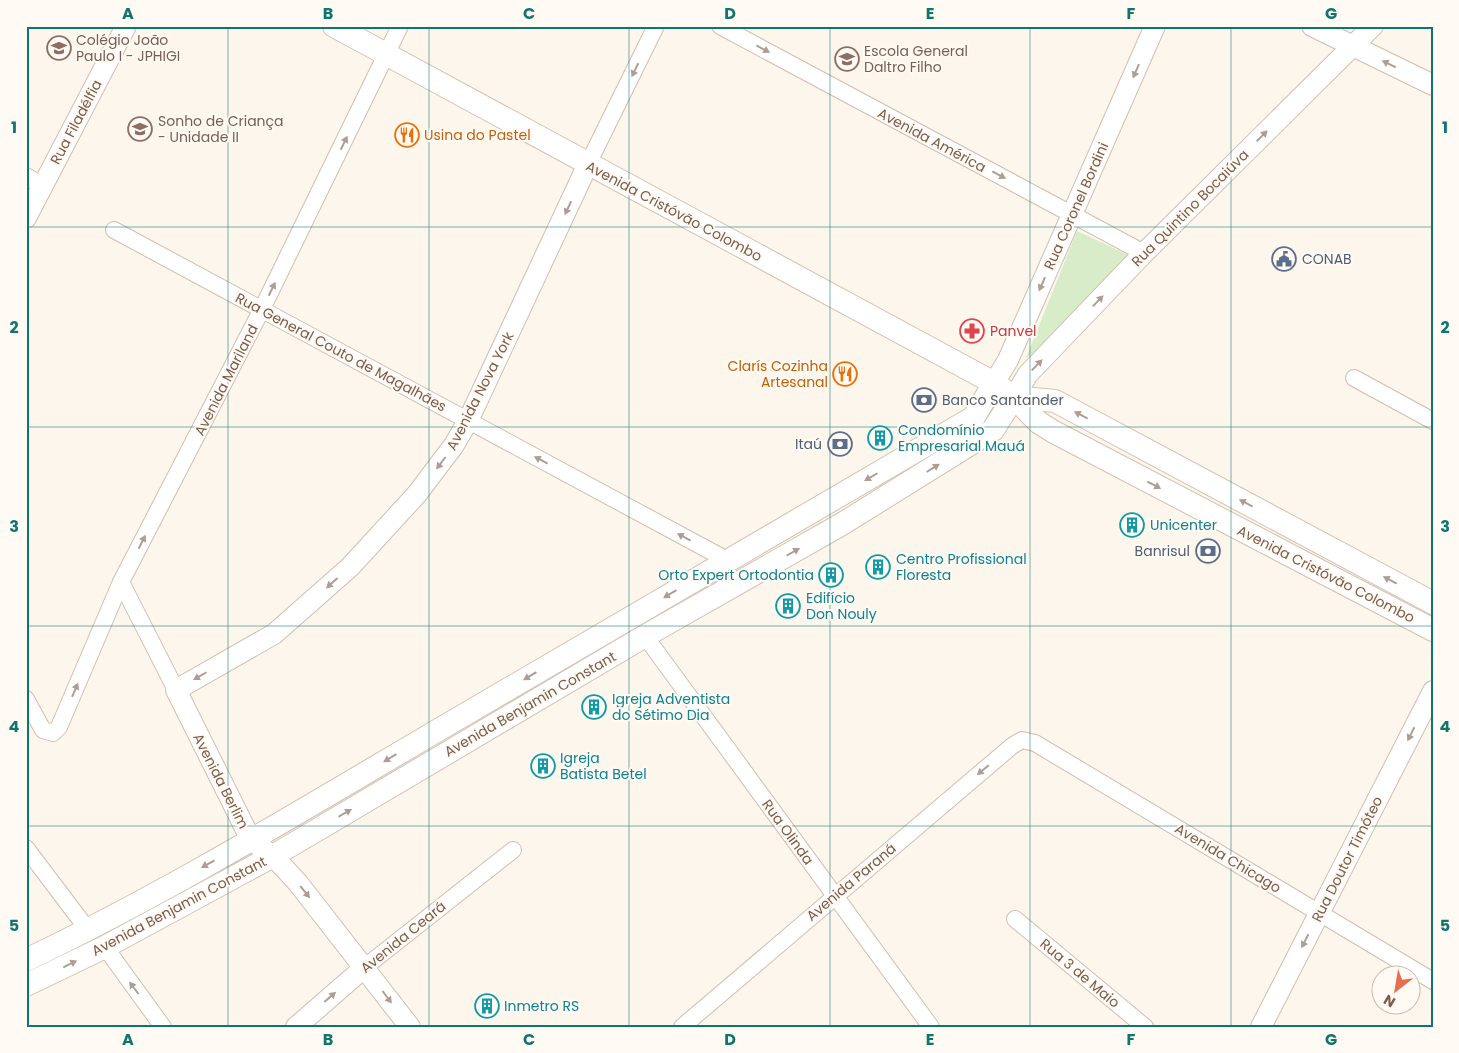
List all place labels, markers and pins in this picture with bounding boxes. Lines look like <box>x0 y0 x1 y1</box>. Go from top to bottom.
place label: Colégio João Paulo I - JPHIGI <box>76 30 180 66</box>
school or university icon: Colégio João Paulo I - JPHIGI <box>46 35 72 61</box>
place label: Escola General Daltro Filho <box>864 41 968 77</box>
school or university icon: Escola General Daltro Filho <box>834 46 860 72</box>
place label: Sonho de Criança - Unidade II <box>158 111 284 147</box>
school or university icon: Sonho de Criança - Unidade II <box>127 116 153 142</box>
restaurant icon: Usina do Pastel <box>394 122 420 148</box>
place label: Usina do Pastel <box>424 125 531 145</box>
public building icon: CONAB <box>1271 246 1297 272</box>
place label: CONAB <box>1302 249 1352 269</box>
pharmacy icon: Panvel <box>959 318 985 344</box>
place label: Panvel <box>990 321 1037 341</box>
place label: Clarís Cozinha Artesanal <box>728 356 828 392</box>
restaurant icon: Clarís Cozinha Artesanal <box>832 361 858 387</box>
bank icon: Banco Santander <box>911 387 937 413</box>
place label: Banco Santander <box>942 390 1064 410</box>
place label: Condomínio Empresarial Mauá <box>898 420 1025 456</box>
building icon: Condomínio Empresarial Mauá <box>867 425 893 451</box>
bank icon: Itaú <box>827 431 853 457</box>
place label: Itaú <box>795 434 822 454</box>
building icon: Unicenter <box>1119 512 1145 538</box>
place label: Unicenter <box>1150 515 1217 535</box>
bank icon: Banrisul <box>1195 538 1221 564</box>
place label: Banrisul <box>1135 541 1190 561</box>
place label: Centro Profissional Floresta <box>896 549 1027 585</box>
building icon: Centro Profissional Floresta <box>865 554 891 580</box>
building icon: Orto Expert Ortodontia <box>818 562 844 588</box>
place label: Orto Expert Ortodontia <box>658 565 814 585</box>
place label: Edifício Don Nouly <box>806 588 877 624</box>
building icon: Edifício Don Nouly <box>775 593 801 619</box>
place label: Igreja Adventista do Sétimo Dia <box>612 689 730 725</box>
building icon: Igreja Adventista do Sétimo Dia <box>581 694 607 720</box>
place label: Igreja Batista Betel <box>560 748 647 784</box>
building icon: Igreja Batista Betel <box>530 753 556 779</box>
building icon: Inmetro RS <box>474 993 500 1019</box>
place label: Inmetro RS <box>504 996 579 1016</box>

